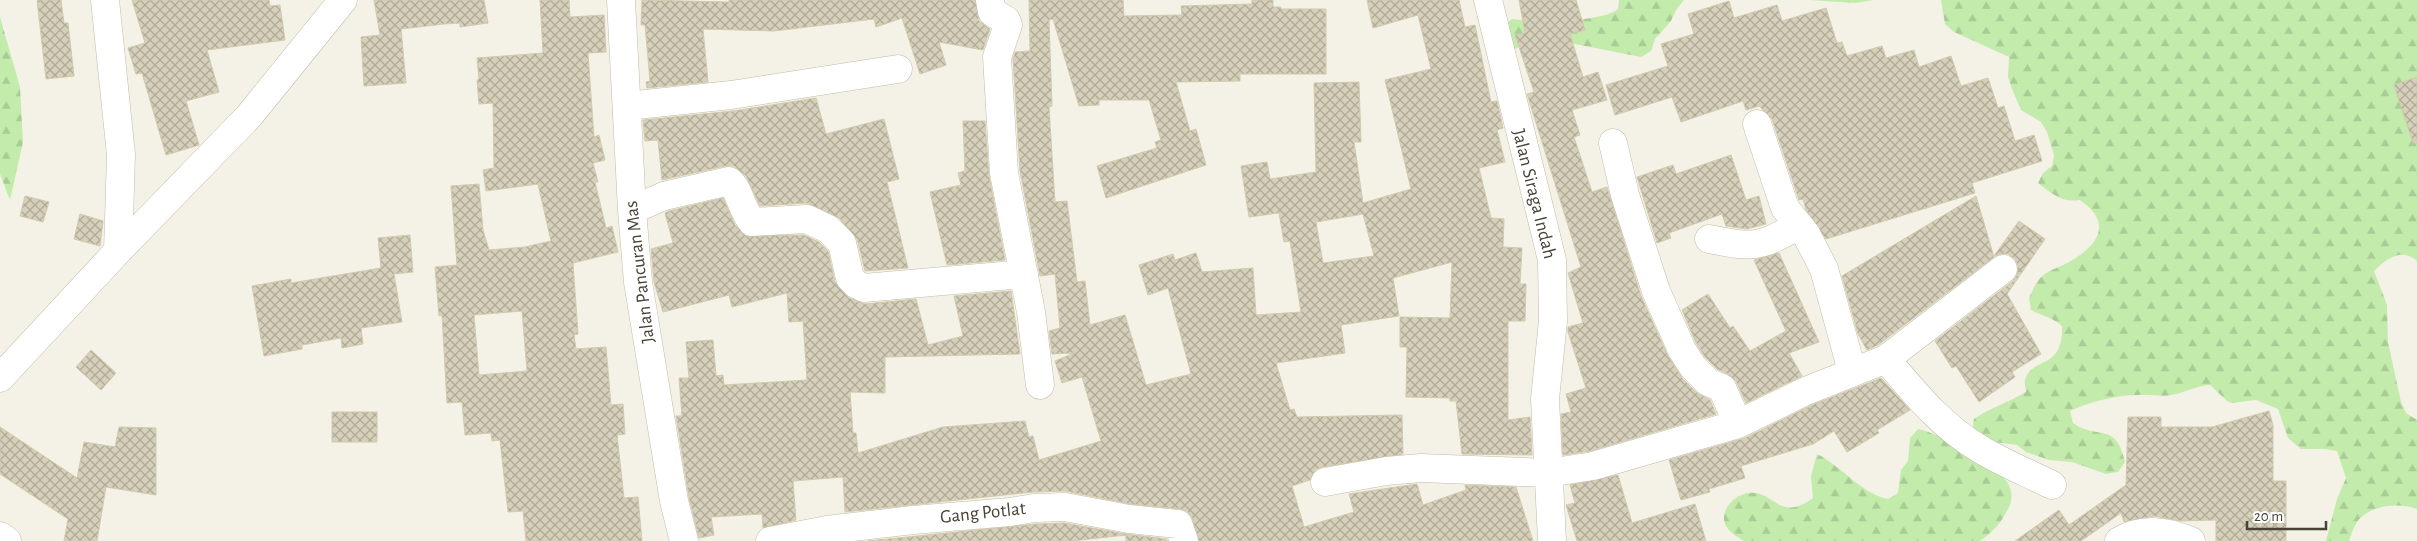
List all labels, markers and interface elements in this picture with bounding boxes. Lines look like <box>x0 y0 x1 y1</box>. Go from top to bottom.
street label: Jalan Siraga Indah <box>1509 127 1559 261</box>
street label: Jalan Pancuran Mas <box>622 200 658 344</box>
scale bar <box>2247 498 2326 530</box>
street label: Gang Potlat <box>939 499 1027 527</box>
text: 20 m <box>2254 509 2283 524</box>

